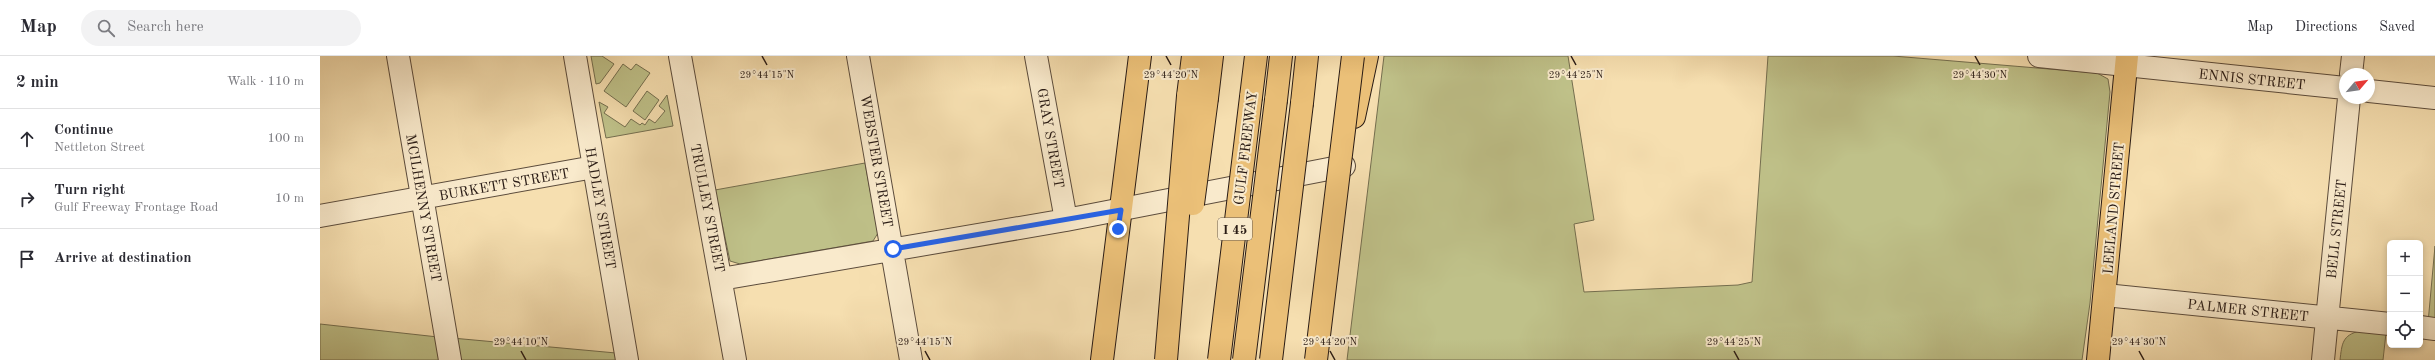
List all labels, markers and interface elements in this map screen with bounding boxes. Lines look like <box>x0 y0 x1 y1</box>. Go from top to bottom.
search box <box>81 10 361 46</box>
icon: search <box>95 17 117 39</box>
text: Map <box>20 18 57 37</box>
text: Search here <box>127 20 204 35</box>
text: Map <box>2247 20 2273 34</box>
text: Directions <box>2295 20 2357 34</box>
text: Saved <box>2379 20 2415 34</box>
street label: ENNIS STREET <box>2198 67 2306 93</box>
north arrow <box>2339 68 2375 104</box>
text: 29°44'15"N <box>740 70 795 80</box>
text: 29°44'20"N <box>1144 70 1199 80</box>
text: 29°44'25"N <box>1549 70 1604 80</box>
text: 29°44'30"N <box>1953 70 2008 80</box>
text: 2 min <box>16 74 59 91</box>
text: Walk · 110 m <box>227 75 304 88</box>
street label: GRAY STREET <box>1034 87 1066 189</box>
street label: GULF FREEWAY <box>1232 90 1260 206</box>
street label: WEBSTER STREET <box>857 94 895 229</box>
text: Continue <box>54 123 113 138</box>
icon: ahead <box>16 128 38 150</box>
text: 100 m <box>267 132 304 145</box>
street label: MCILHENNY STREET <box>403 133 443 283</box>
text: Nettleton Street <box>54 141 145 154</box>
street label: LEELAND STREET <box>2101 142 2127 275</box>
street label: TRULLEY STREET <box>688 143 726 274</box>
street label: HADLEY STREET <box>582 146 618 270</box>
street label: BURKETT STREET <box>438 167 571 203</box>
street label: BELL STREET <box>2325 179 2349 280</box>
text: Turn right <box>54 183 125 198</box>
icon: right <box>16 188 38 210</box>
text: 10 m <box>275 192 304 205</box>
text: Gulf Freeway Frontage Road <box>54 201 218 214</box>
road number: I 45 <box>1218 218 1252 240</box>
route end <box>1109 220 1127 238</box>
route start <box>884 240 902 258</box>
map controls <box>2387 240 2423 348</box>
button: + <box>2387 240 2423 276</box>
icon: arrive <box>16 248 38 270</box>
text: Arrive at destination <box>54 251 192 266</box>
button: − <box>2387 276 2423 312</box>
street label: PALMER STREET <box>2187 298 2309 324</box>
button: locate <box>2387 312 2423 348</box>
text: 29°44'10"N <box>494 337 549 347</box>
text: 29°44'15"N <box>898 337 953 347</box>
text: 29°44'20"N <box>1303 337 1358 347</box>
text: 29°44'25"N <box>1707 337 1762 347</box>
text: 29°44'30"N <box>2112 337 2167 347</box>

